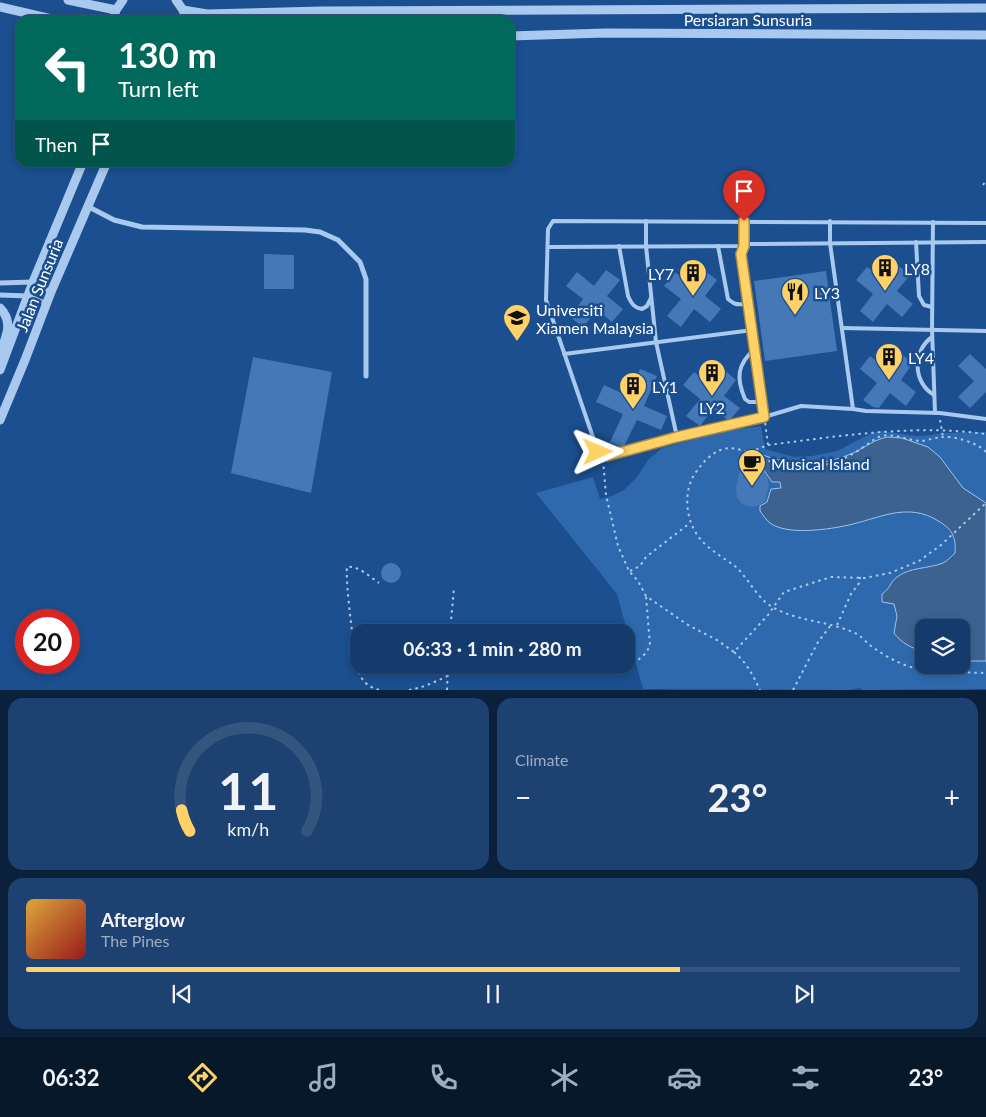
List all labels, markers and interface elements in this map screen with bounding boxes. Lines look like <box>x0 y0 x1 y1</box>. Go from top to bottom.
street label: Persiaran Sunsuria <box>684 10 812 29</box>
text: 130 m <box>118 33 217 75</box>
icon: left <box>35 35 100 100</box>
text: Turn left <box>118 75 199 102</box>
icon: arrive <box>87 130 115 158</box>
text: Then <box>35 133 77 156</box>
pin <box>723 170 765 221</box>
icon: arrive <box>730 177 758 205</box>
street label: Jalan Sunsuria <box>12 236 66 334</box>
building icon: LY8 <box>870 253 900 292</box>
building icon: LY7 <box>678 258 708 297</box>
place label: LY8 <box>904 259 930 278</box>
place label: LY7 <box>648 264 674 283</box>
restaurant icon: LY3 <box>780 277 810 316</box>
place label: LY3 <box>814 283 840 302</box>
place label: Universiti Xiamen Malaysia <box>536 300 654 337</box>
school or university icon: Universiti Xiamen Malaysia <box>502 303 532 342</box>
building icon: LY4 <box>874 342 904 381</box>
place label: LY4 <box>908 348 934 367</box>
building icon: LY2 <box>697 358 727 397</box>
building icon: LY1 <box>618 371 648 410</box>
place label: LY1 <box>652 377 678 396</box>
place label: LY2 <box>699 398 725 417</box>
position arrow <box>571 425 623 477</box>
cafe icon: Musical Island <box>737 448 767 487</box>
place label: Musical Island <box>771 454 870 473</box>
speed limit sign: 20 <box>15 609 80 674</box>
map controls <box>915 619 970 674</box>
button: layers <box>915 619 970 674</box>
text: 06:33 · 1 min · 280 m <box>403 637 582 660</box>
text: Climate <box>515 750 568 769</box>
text: 11 <box>218 759 279 821</box>
text: 23° <box>708 774 767 820</box>
text: − <box>515 780 531 814</box>
text: + <box>944 780 960 814</box>
text: km/h <box>228 818 269 840</box>
text: Afterglow <box>101 908 185 931</box>
text: The Pines <box>101 931 170 950</box>
icon: previous <box>168 980 196 1008</box>
icon: pause <box>479 980 507 1008</box>
icon: next <box>790 980 818 1008</box>
icon: directions <box>185 1060 220 1095</box>
icon: music <box>306 1060 341 1095</box>
icon: phone <box>426 1060 461 1095</box>
icon: climate <box>547 1060 582 1095</box>
icon: car <box>667 1060 702 1095</box>
icon: filters <box>788 1060 823 1095</box>
text: 06:32 <box>43 1064 100 1091</box>
text: 23° <box>908 1064 943 1091</box>

